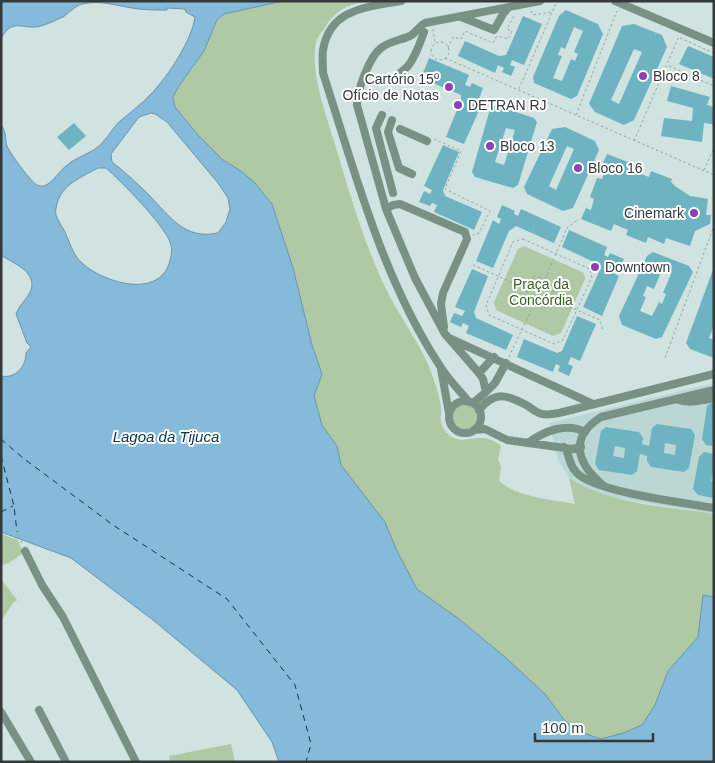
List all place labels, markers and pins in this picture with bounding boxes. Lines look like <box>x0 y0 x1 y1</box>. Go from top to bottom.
place label: Bloco 8 <box>653 68 700 84</box>
marker: Bloco 8 <box>637 70 649 82</box>
place label: Cartório 15º Ofício de Notas <box>343 71 439 103</box>
marker: Cartório 15º Ofício de Notas <box>443 81 455 93</box>
place label: DETRAN RJ <box>468 97 547 113</box>
marker: DETRAN RJ <box>452 99 464 111</box>
place label: Bloco 13 <box>500 138 555 154</box>
marker: Bloco 13 <box>484 140 496 152</box>
place label: Bloco 16 <box>588 160 643 176</box>
marker: Bloco 16 <box>572 162 584 174</box>
place label: Cinemark <box>624 205 685 221</box>
marker: Cinemark <box>688 207 700 219</box>
place label: Downtown <box>605 259 670 275</box>
marker: Downtown <box>589 261 601 273</box>

